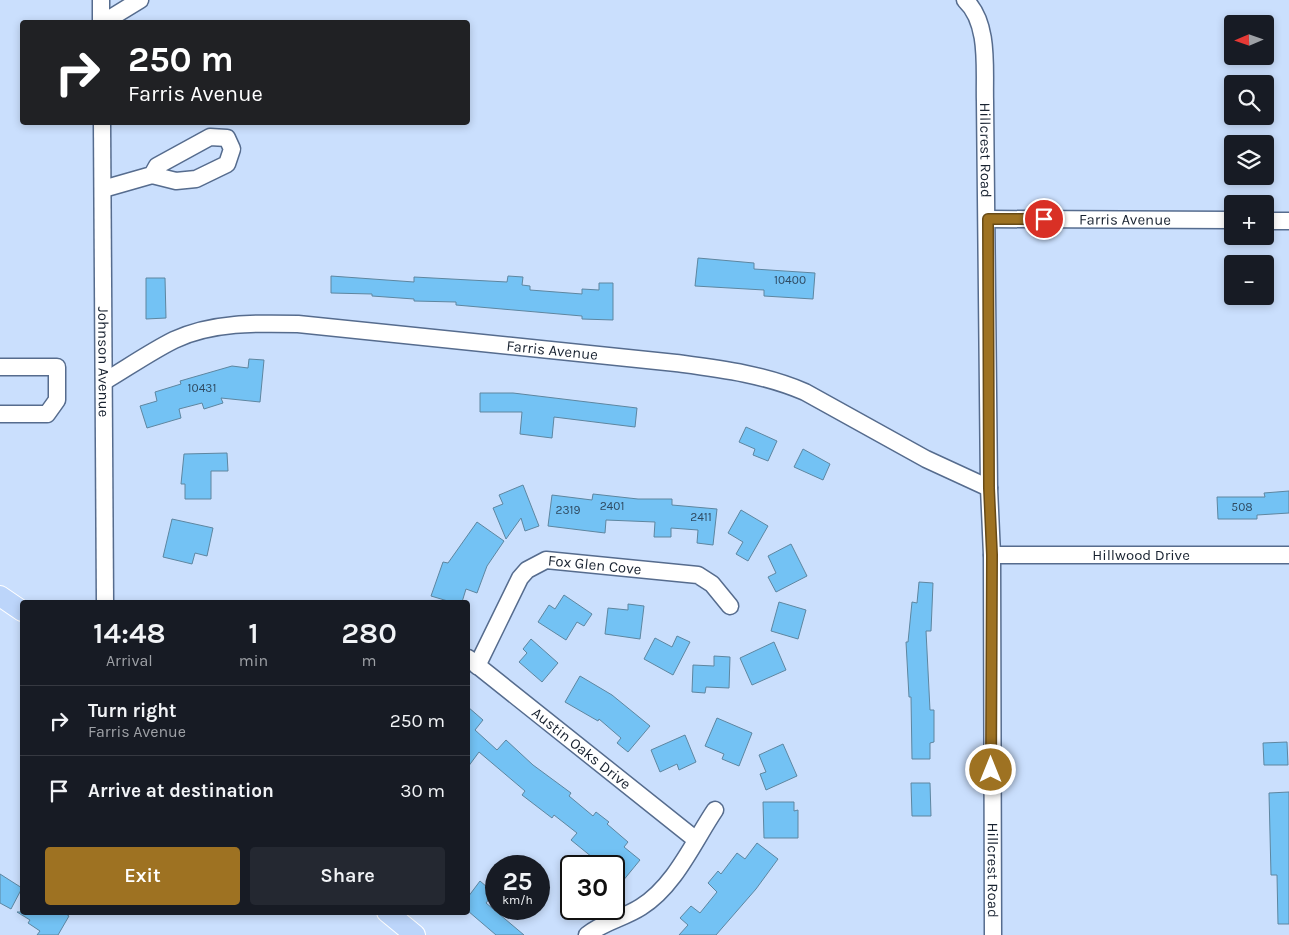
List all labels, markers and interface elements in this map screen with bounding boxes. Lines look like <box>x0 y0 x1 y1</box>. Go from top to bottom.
north arrow <box>1224 15 1274 65</box>
map controls <box>1224 15 1274 305</box>
text: 250 m <box>128 39 234 80</box>
icon: right <box>45 40 110 105</box>
button: search <box>1224 75 1274 125</box>
text: Farris Avenue <box>128 81 263 107</box>
street label: Hillcrest Road <box>976 102 995 198</box>
button: layers <box>1224 135 1274 185</box>
button: + <box>1224 195 1274 245</box>
pin <box>1023 198 1065 240</box>
icon: arrive <box>1030 205 1058 233</box>
street label: Farris Avenue <box>1079 210 1171 229</box>
button: − <box>1224 255 1274 305</box>
house number: 10400 <box>774 273 806 287</box>
street label: Johnson Avenue <box>94 307 113 417</box>
street label: Farris Avenue <box>506 337 599 364</box>
house number: 10431 <box>188 381 216 395</box>
house number: 2401 <box>600 499 624 513</box>
house number: 508 <box>1231 500 1253 514</box>
house number: 2319 <box>556 503 581 517</box>
house number: 2411 <box>690 510 712 524</box>
street label: Hillwood Drive <box>1092 546 1190 564</box>
street label: Fox Glen Cove <box>547 551 642 578</box>
text: 14:48 <box>93 615 166 651</box>
text: 1 <box>248 615 259 651</box>
text: 280 <box>341 615 397 651</box>
text: Arrival <box>106 651 153 670</box>
text: min <box>239 651 268 670</box>
text: m <box>362 651 377 670</box>
text: Turn right <box>88 700 177 722</box>
street label: Austin Oaks Drive <box>528 704 634 793</box>
icon: right <box>45 707 73 735</box>
text: 250 m <box>390 710 445 732</box>
text: Farris Avenue <box>88 722 186 741</box>
position arrow <box>964 743 1016 795</box>
icon: arrive <box>45 777 73 805</box>
text: Arrive at destination <box>88 780 274 802</box>
text: 30 m <box>400 780 445 802</box>
street label: Hillcrest Road <box>984 822 1002 918</box>
button: Exit <box>45 847 240 905</box>
button: Share <box>250 847 445 905</box>
speed limit sign: 30 <box>560 855 625 920</box>
text: 25 <box>503 867 532 896</box>
text: km/h <box>502 893 533 907</box>

